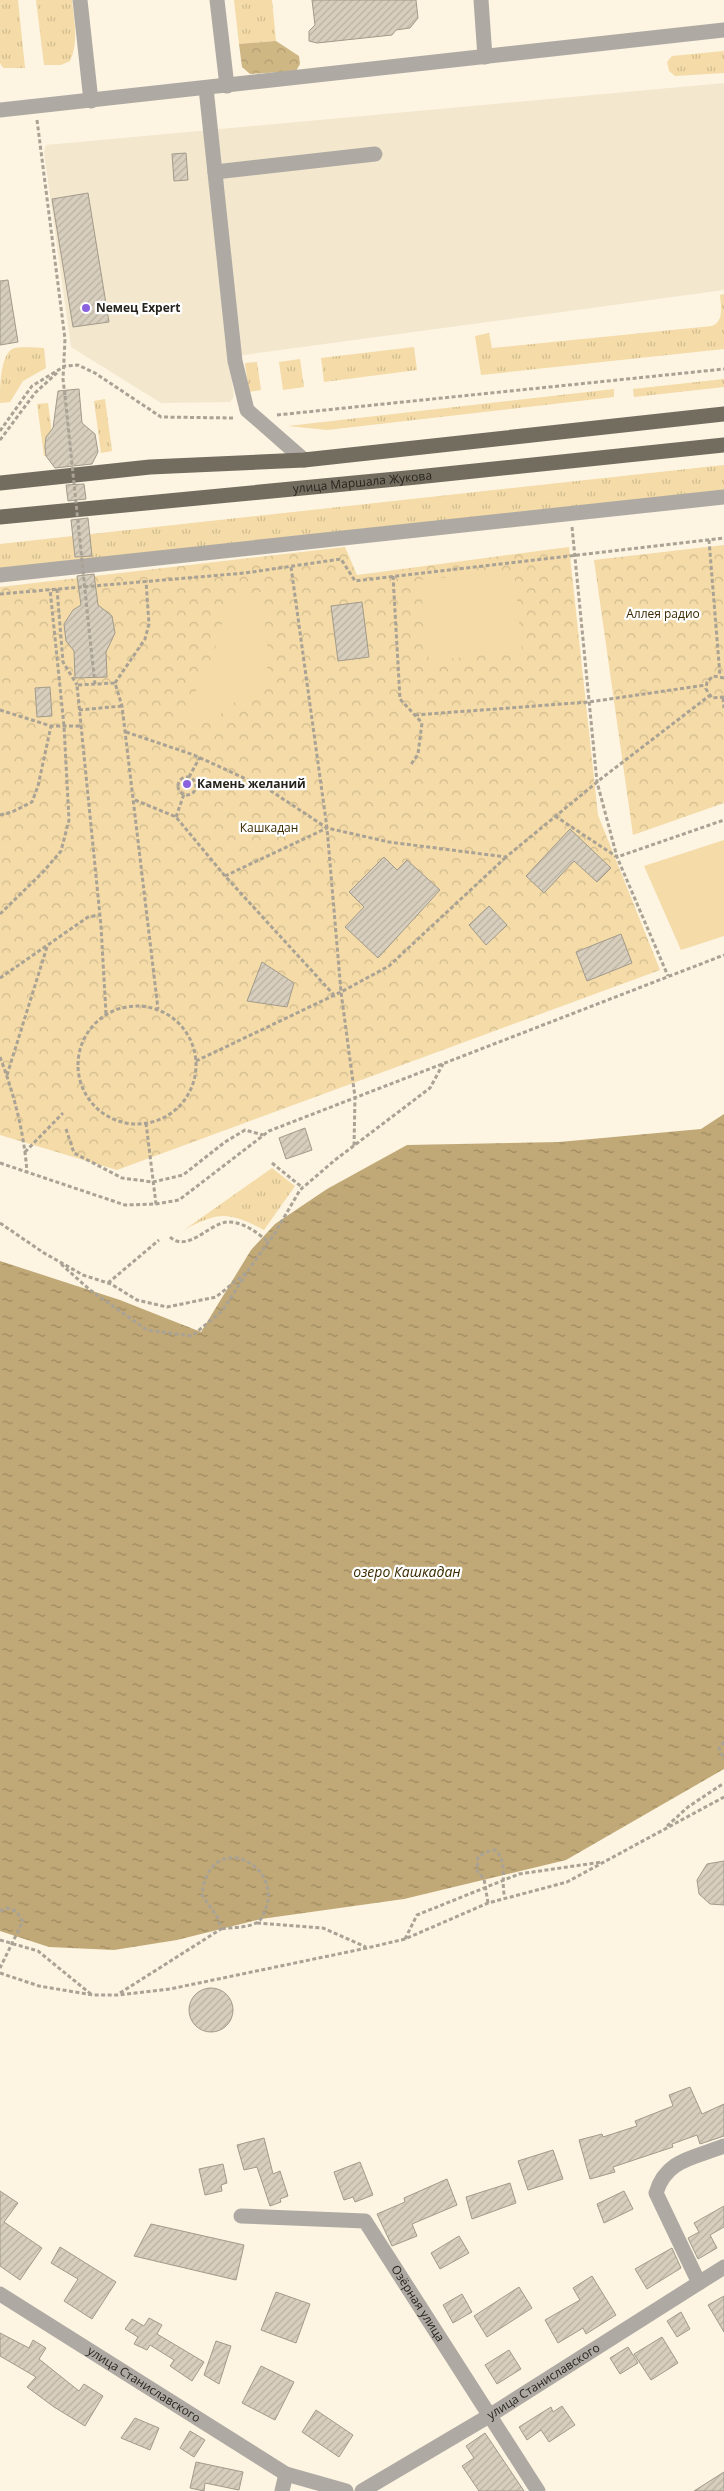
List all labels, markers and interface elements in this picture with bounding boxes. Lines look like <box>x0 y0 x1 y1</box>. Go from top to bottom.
place label: Nемец Expert <box>96 299 180 316</box>
marker: Nемец Expert <box>80 302 92 314</box>
street label: улица Маршала Жукова <box>292 466 433 497</box>
park label: Аллея радио <box>626 605 700 622</box>
place label: Камень желаний <box>197 775 306 792</box>
marker: Камень желаний <box>181 778 193 790</box>
park label: Кашкадан <box>240 819 298 836</box>
water label: озеро Кашкадан <box>353 1562 461 1581</box>
street label: Озёрная улица <box>387 2262 449 2345</box>
street label: улица Станиславского <box>483 2339 603 2423</box>
street label: улица Станиславского <box>84 2342 204 2426</box>

